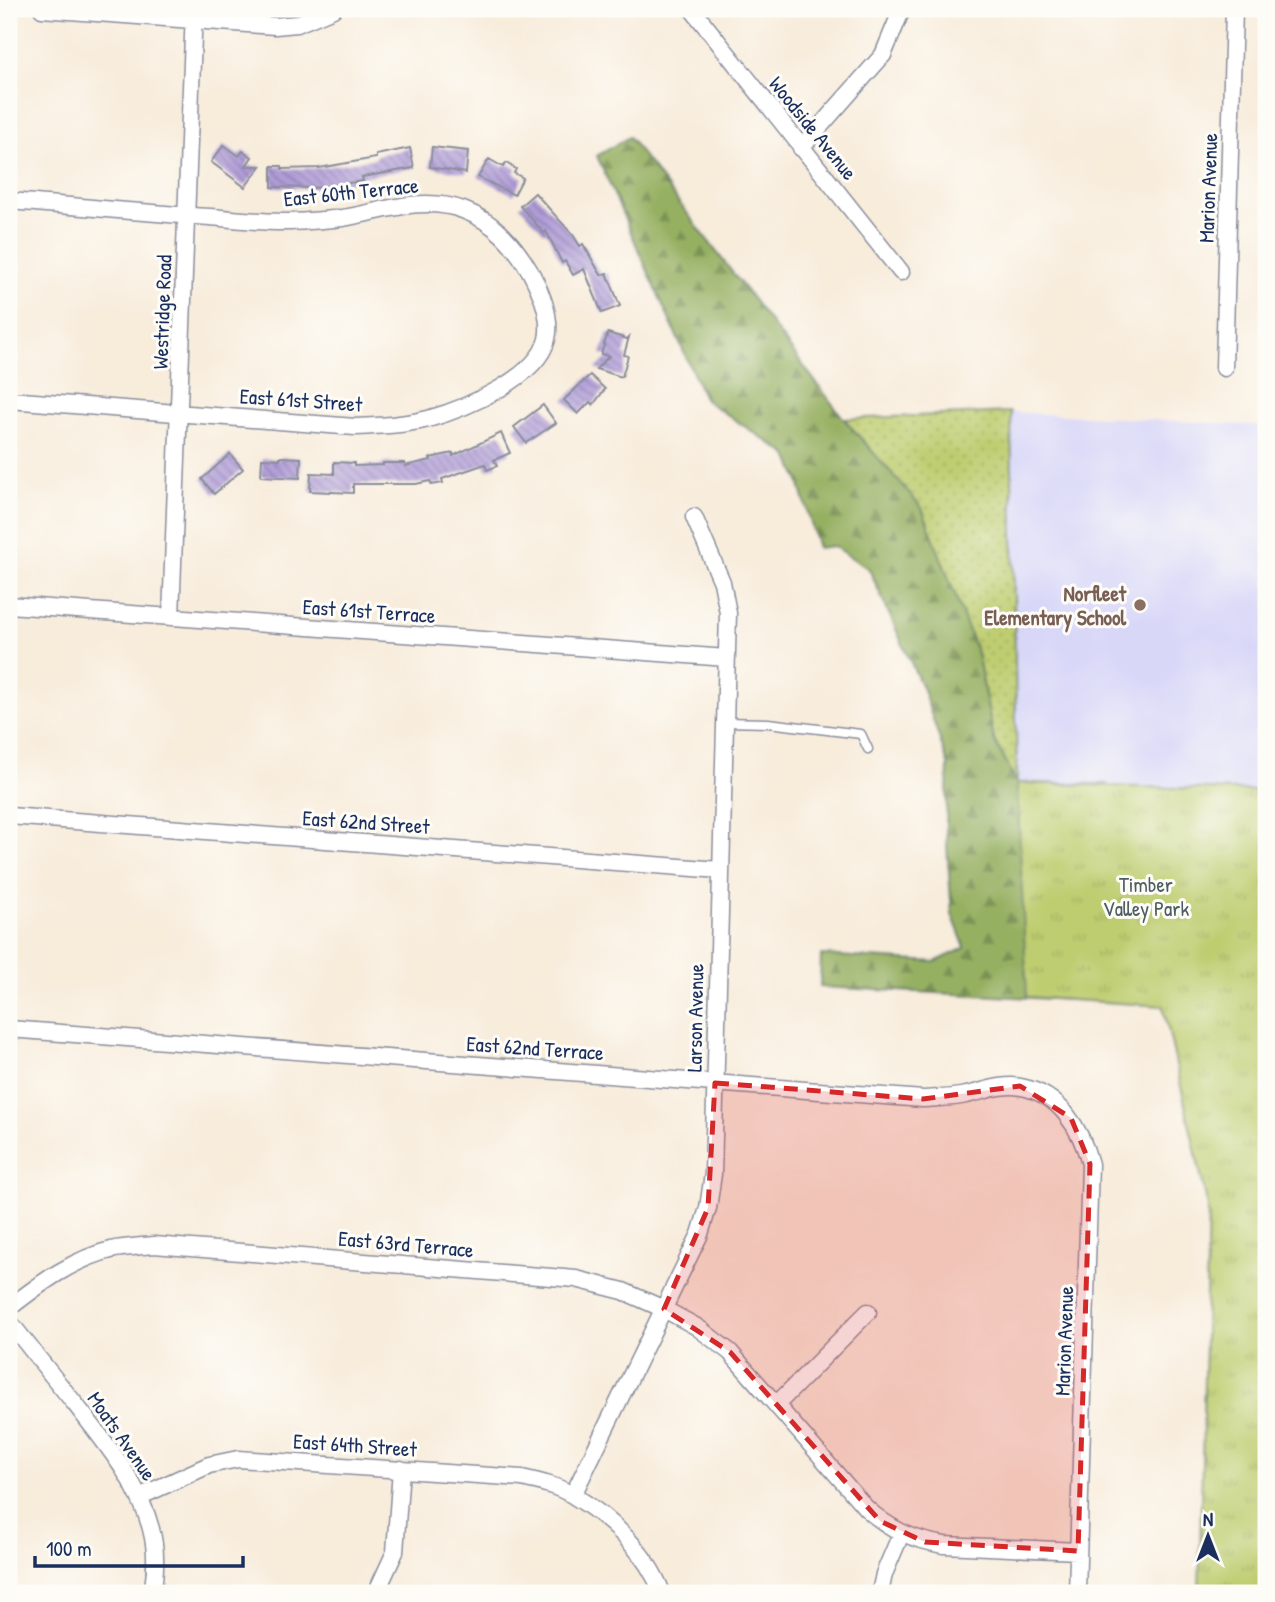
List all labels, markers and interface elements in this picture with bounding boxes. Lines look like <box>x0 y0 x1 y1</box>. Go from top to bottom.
street label: Woodside Avenue <box>762 70 864 186</box>
street label: Marion Avenue <box>1192 133 1224 243</box>
street label: East 60th Terrace <box>282 171 420 213</box>
street label: Westridge Road <box>146 254 178 370</box>
street label: East 61st Street <box>239 381 364 419</box>
place label: Norfleet Elementary School <box>984 579 1127 633</box>
street label: East 61st Terrace <box>302 592 436 630</box>
marker: Norfleet Elementary School <box>1132 597 1148 613</box>
street label: East 62nd Street <box>302 803 431 841</box>
park label: Timber Valley Park <box>1103 870 1189 923</box>
street label: Larson Avenue <box>680 964 710 1072</box>
street label: East 62nd Terrace <box>465 1029 605 1067</box>
street label: East 63rd Terrace <box>337 1224 475 1264</box>
street label: Marion Avenue <box>1048 1286 1080 1396</box>
street label: Moats Avenue <box>81 1386 163 1486</box>
street label: East 64th Street <box>292 1426 418 1464</box>
north arrow <box>1174 1500 1244 1570</box>
text: N <box>1203 1506 1213 1532</box>
scale bar <box>35 1525 243 1569</box>
text: 100 m <box>46 1534 92 1563</box>

